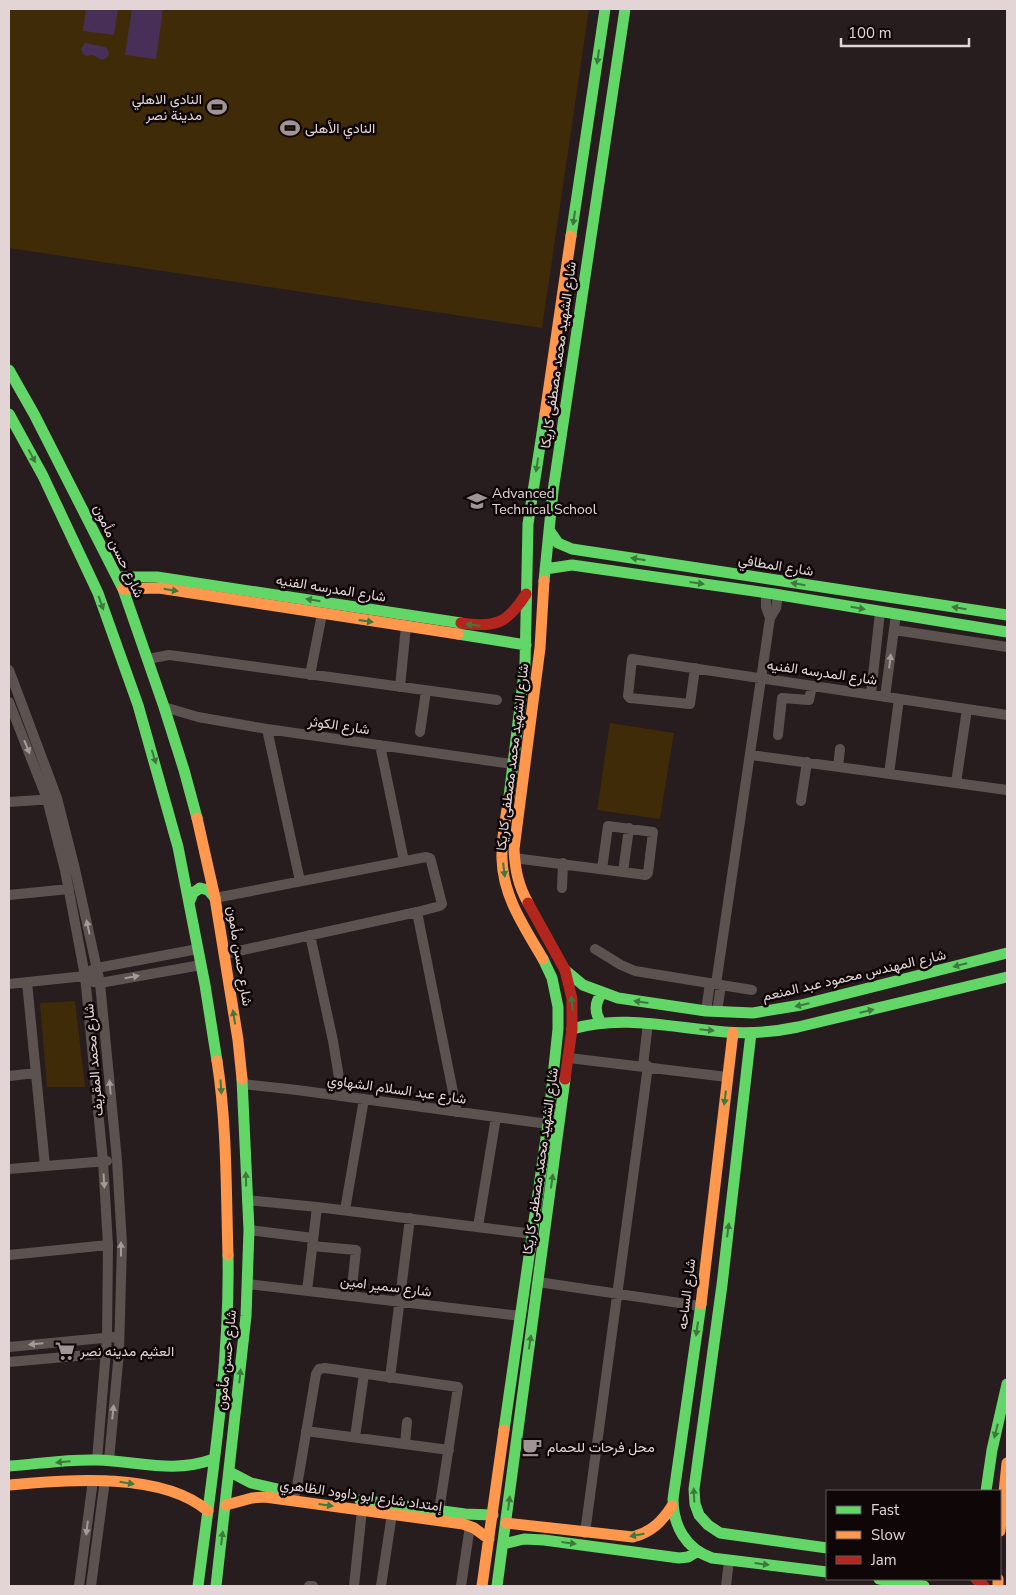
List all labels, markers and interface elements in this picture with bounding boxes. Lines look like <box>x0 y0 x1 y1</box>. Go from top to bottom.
scale bar <box>841 15 968 47</box>
text: 100 m <box>848 23 892 43</box>
one-way arrow <box>594 49 602 65</box>
place label: النادي الاهلي مدينة نصر <box>132 90 202 125</box>
sports icon: النادي الاهلي مدينة نصر <box>206 96 228 118</box>
sports icon: النادي الأهلى <box>279 117 301 139</box>
place label: النادي الأهلى <box>305 119 375 140</box>
one-way arrow <box>570 210 578 226</box>
street label: شارع الشهيد محمد مصطفى كاريكا <box>536 260 582 450</box>
one-way arrow <box>28 449 36 464</box>
one-way arrow <box>533 457 541 473</box>
place label: Advanced Technical School <box>492 484 598 519</box>
school or university icon: Advanced Technical School <box>466 490 488 512</box>
street label: شارع حسن مأمون <box>88 501 148 601</box>
street label: شارع المطافي <box>737 550 815 583</box>
one-way arrow <box>629 555 645 563</box>
street label: شارع المدرسه الفنيه <box>274 570 387 608</box>
one-way arrow <box>690 579 706 587</box>
one-way arrow <box>790 579 806 587</box>
one-way arrow <box>164 586 180 594</box>
one-way arrow <box>97 596 105 611</box>
one-way arrow <box>304 596 320 604</box>
one-way arrow <box>850 604 866 612</box>
one-way arrow <box>951 604 967 612</box>
one-way arrow <box>359 617 375 625</box>
one-way arrow <box>465 621 481 629</box>
one-way arrow <box>886 652 894 668</box>
street label: شارع المدرسه الفنيه <box>765 655 878 691</box>
street label: شارع الشهيد محمد مصطفى كاريكا <box>492 662 534 852</box>
street label: شارع الكوثر <box>306 712 371 740</box>
one-way arrow <box>23 740 31 755</box>
one-way arrow <box>150 750 158 765</box>
one-way arrow <box>500 863 508 879</box>
street label: شارع حسن مأمون <box>221 905 257 1008</box>
one-way arrow <box>84 919 92 934</box>
street label: شارع المهندس محمود عبد المنعم <box>760 945 948 1007</box>
one-way arrow <box>952 961 967 969</box>
one-way arrow <box>124 973 140 981</box>
one-way arrow <box>568 994 576 1010</box>
one-way arrow <box>633 997 649 1005</box>
one-way arrow <box>795 1001 810 1009</box>
street label: شارع محمد المقريف <box>79 1003 109 1117</box>
one-way arrow <box>859 1007 874 1015</box>
one-way arrow <box>230 1009 238 1025</box>
one-way arrow <box>699 1026 715 1034</box>
street label: شارع الشهيد محمد مصطفى كاريكا <box>518 1066 564 1256</box>
street label: شارع عبد السلام الشهاوي <box>326 1070 468 1111</box>
one-way arrow <box>106 1079 114 1095</box>
one-way arrow <box>217 1080 225 1096</box>
one-way arrow <box>721 1091 729 1107</box>
one-way arrow <box>242 1171 250 1187</box>
one-way arrow <box>101 1173 109 1189</box>
one-way arrow <box>548 1173 556 1189</box>
one-way arrow <box>724 1222 732 1238</box>
one-way arrow <box>117 1241 125 1257</box>
street label: شارع الساحه <box>673 1258 701 1331</box>
street label: شارع سمير امين <box>339 1271 433 1303</box>
street label: شارع حسن مأمون <box>212 1309 242 1411</box>
one-way arrow <box>693 1321 701 1337</box>
one-way arrow <box>527 1334 535 1350</box>
supermarket icon: العثيم مدينه نصر <box>54 1340 76 1362</box>
one-way arrow <box>28 1341 44 1349</box>
place label: العثيم مدينه نصر <box>79 1342 174 1361</box>
one-way arrow <box>236 1368 244 1384</box>
one-way arrow <box>109 1403 117 1419</box>
one-way arrow <box>992 1424 1000 1439</box>
cafe icon: محل فرحات للحمام <box>521 1436 543 1458</box>
place label: محل فرحات للحمام <box>547 1438 655 1457</box>
one-way arrow <box>54 1458 70 1466</box>
street label: إمتداد شارع ابو داوود الظاهري <box>278 1475 443 1518</box>
one-way arrow <box>120 1479 136 1487</box>
one-way arrow <box>690 1487 698 1503</box>
legend <box>826 1490 1001 1580</box>
one-way arrow <box>505 1495 513 1511</box>
text: Fast <box>871 1500 900 1520</box>
one-way arrow <box>318 1501 334 1509</box>
one-way arrow <box>83 1521 91 1537</box>
text: Slow <box>871 1525 906 1545</box>
one-way arrow <box>218 1530 226 1546</box>
one-way arrow <box>628 1532 644 1540</box>
one-way arrow <box>561 1539 577 1547</box>
text: Jam <box>870 1550 897 1570</box>
one-way arrow <box>754 1560 770 1568</box>

